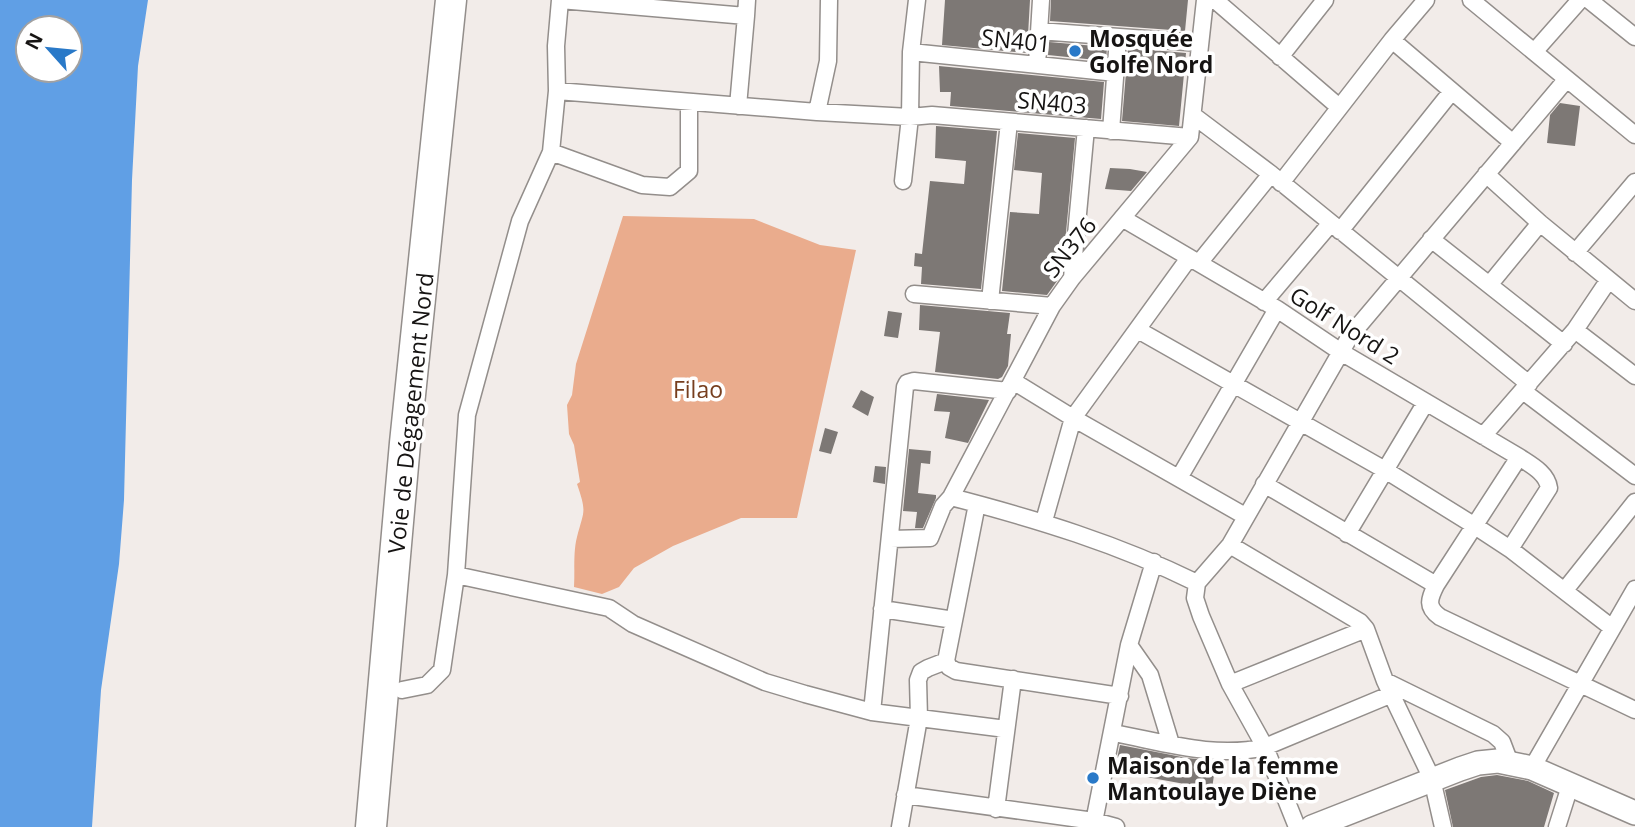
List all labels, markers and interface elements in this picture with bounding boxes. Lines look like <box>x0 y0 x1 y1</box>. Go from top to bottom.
north arrow <box>14 14 84 84</box>
street label: SN401 <box>980 20 1052 60</box>
place label: Mosquée Golfe Nord <box>1089 22 1213 80</box>
text: N <box>19 28 49 54</box>
marker: Mosquée Golfe Nord <box>1067 43 1083 59</box>
street label: SN403 <box>1016 83 1088 121</box>
street label: SN376 <box>1035 210 1103 284</box>
street label: Voie de Dégagement Nord <box>379 271 441 555</box>
street label: Golf Nord 2 <box>1284 279 1406 371</box>
park label: Filao <box>673 373 723 405</box>
place label: Maison de la femme Mantoulaye Diène <box>1107 749 1339 807</box>
marker: Maison de la femme Mantoulaye Diène <box>1085 770 1101 786</box>

